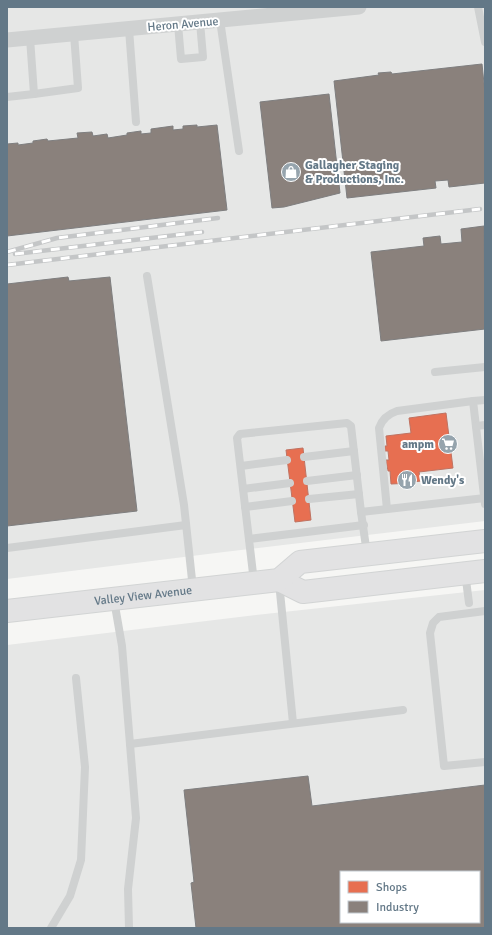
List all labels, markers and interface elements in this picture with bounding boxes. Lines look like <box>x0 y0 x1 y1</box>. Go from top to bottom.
street label: Heron Avenue <box>147 14 219 35</box>
place label: Gallagher Staging & Productions, Inc. <box>305 158 404 187</box>
shop icon: Gallagher Staging & Productions, Inc. <box>280 161 302 183</box>
supermarket icon: ampm <box>437 433 459 455</box>
place label: ampm <box>402 437 434 452</box>
restaurant icon: Wendy's <box>396 469 418 491</box>
place label: Wendy's <box>421 473 465 488</box>
street label: Valley View Avenue <box>93 583 193 609</box>
legend <box>340 871 480 923</box>
text: Shops <box>376 880 407 895</box>
text: Industry <box>376 900 419 915</box>

